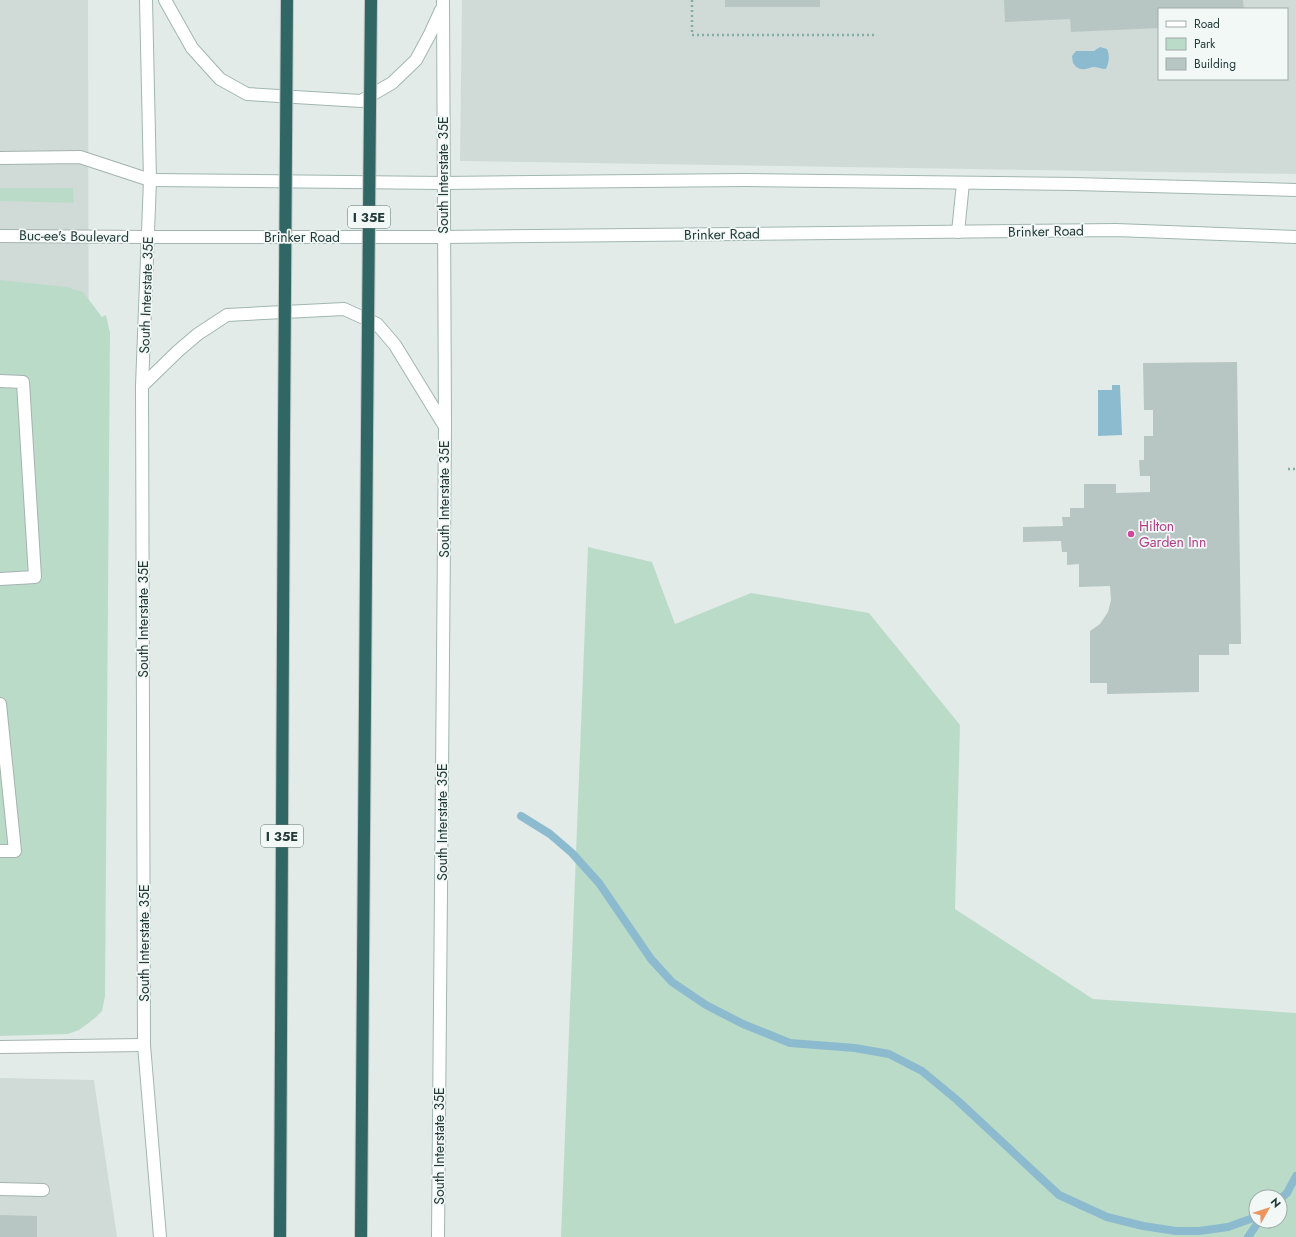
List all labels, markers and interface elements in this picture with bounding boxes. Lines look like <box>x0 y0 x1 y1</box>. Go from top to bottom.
legend <box>1158 8 1288 80</box>
text: Road <box>1194 15 1220 33</box>
text: Park <box>1194 35 1216 53</box>
text: Building <box>1194 55 1236 73</box>
street label: South Interstate 35E <box>433 116 453 234</box>
road number: I 35E <box>348 206 390 228</box>
street label: Brinker Road <box>1008 220 1084 242</box>
street label: Brinker Road <box>684 223 760 245</box>
street label: Buc-ee's Boulevard <box>19 225 129 247</box>
street label: Brinker Road <box>264 227 340 247</box>
street label: South Interstate 35E <box>134 236 158 354</box>
street label: South Interstate 35E <box>434 440 454 558</box>
place label: Hilton Garden Inn <box>1139 516 1206 552</box>
marker: Hilton Garden Inn <box>1126 529 1136 539</box>
street label: South Interstate 35E <box>133 560 153 678</box>
street label: South Interstate 35E <box>432 763 452 881</box>
road number: I 35E <box>261 825 303 847</box>
street label: South Interstate 35E <box>134 884 154 1002</box>
street label: South Interstate 35E <box>429 1087 449 1205</box>
north arrow <box>1248 1189 1288 1229</box>
text: N <box>1267 1194 1285 1211</box>

